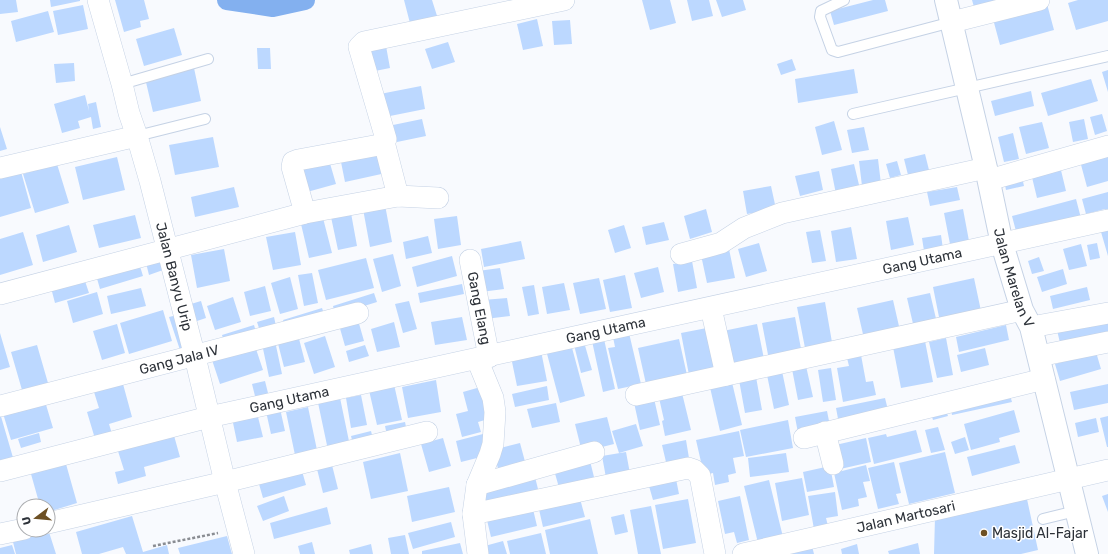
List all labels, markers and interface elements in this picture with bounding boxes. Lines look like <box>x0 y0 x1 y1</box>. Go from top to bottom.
street label: Jalan Banyu Urip <box>152 221 196 333</box>
street label: Jalan Marelan V <box>990 227 1038 330</box>
street label: Gang Utama <box>881 244 964 278</box>
street label: Gang Elang <box>463 270 494 346</box>
street label: Gang Utama <box>565 314 647 348</box>
street label: Gang Jala IV <box>138 341 221 378</box>
street label: Gang Utama <box>248 383 331 417</box>
street label: Jalan Martosari <box>855 497 957 537</box>
north arrow <box>16 498 56 538</box>
text: U <box>20 515 34 526</box>
place label: Masjid Al-Fajar <box>992 525 1089 542</box>
marker: Masjid Al-Fajar <box>979 528 989 538</box>

